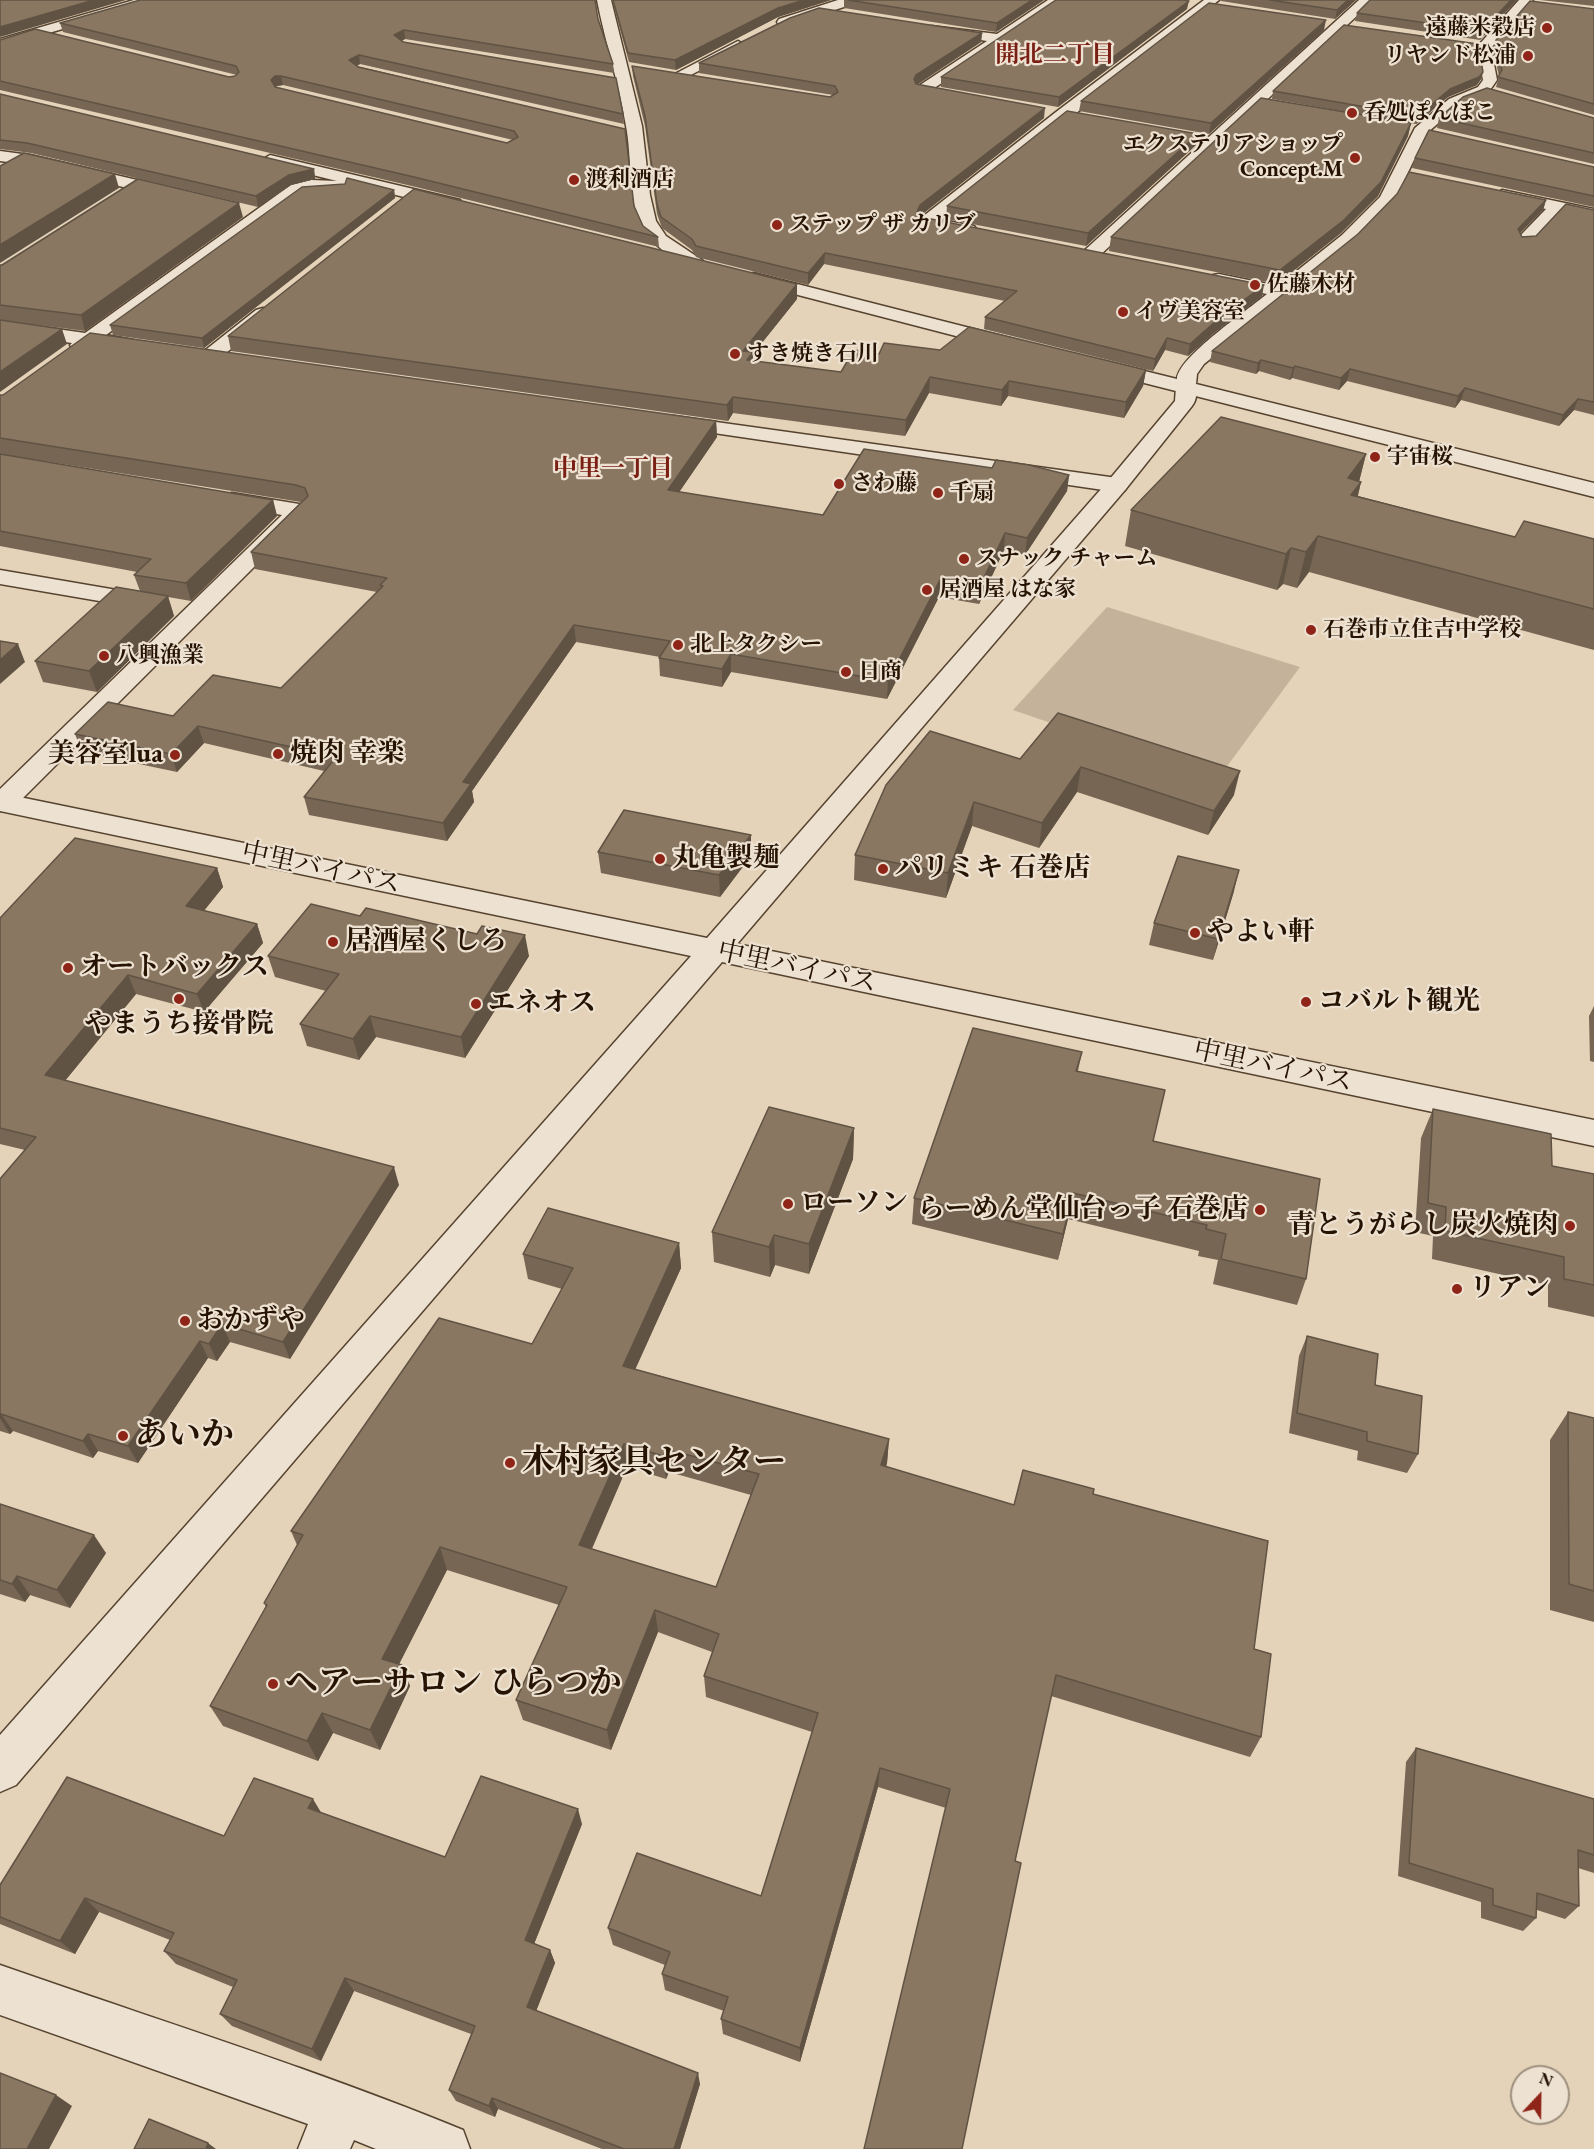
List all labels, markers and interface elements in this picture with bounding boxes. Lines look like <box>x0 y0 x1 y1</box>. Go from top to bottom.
place label: 遠藤米穀店 <box>1425 15 1535 41</box>
marker: 遠藤米穀店 <box>1540 21 1554 35</box>
district label: 開北二丁目 <box>995 41 1115 69</box>
place label: リヤンド松浦 <box>1384 43 1516 69</box>
marker: リヤンド松浦 <box>1521 49 1535 63</box>
place label: 呑処ぽんぽこ <box>1364 100 1496 126</box>
marker: 呑処ぽんぽこ <box>1345 106 1359 120</box>
place label: エクステリアショップ Concept.M <box>1123 132 1343 184</box>
marker: エクステリアショップ Concept.M <box>1348 151 1362 165</box>
place label: 渡利酒店 <box>586 167 674 193</box>
marker: 渡利酒店 <box>567 173 581 187</box>
place label: ステップ ザ カリブ <box>789 212 975 238</box>
marker: ステップ ザ カリブ <box>770 218 784 232</box>
place label: 佐藤木材 <box>1267 272 1355 298</box>
marker: 佐藤木材 <box>1248 278 1262 292</box>
place label: イヴ美容室 <box>1135 299 1245 325</box>
marker: イヴ美容室 <box>1116 305 1130 319</box>
place label: すき焼き石川 <box>747 341 879 367</box>
marker: すき焼き石川 <box>728 347 742 361</box>
place label: 宇宙桜 <box>1387 444 1453 470</box>
marker: 宇宙桜 <box>1368 450 1382 464</box>
district label: 中里一丁目 <box>553 455 673 483</box>
place label: さわ藤 <box>851 471 917 497</box>
marker: さわ藤 <box>832 477 846 491</box>
place label: 千扇 <box>950 480 994 506</box>
marker: 千扇 <box>931 486 945 500</box>
place label: スナック チャーム <box>976 546 1157 572</box>
marker: スナック チャーム <box>957 552 971 566</box>
place label: 居酒屋 はな家 <box>939 577 1076 603</box>
marker: 居酒屋 はな家 <box>920 583 934 597</box>
place label: 石巻市立住吉中学校 <box>1323 617 1521 643</box>
marker: 石巻市立住吉中学校 <box>1304 623 1318 637</box>
place label: 北上タクシー <box>690 632 822 658</box>
marker: 北上タクシー <box>671 638 685 652</box>
place label: 八興漁業 <box>116 643 204 669</box>
marker: 八興漁業 <box>97 649 111 663</box>
place label: 日商 <box>858 659 902 685</box>
marker: 日商 <box>839 665 853 679</box>
place label: 焼肉 幸楽 <box>290 738 404 770</box>
place label: 美容室lua <box>48 739 163 771</box>
marker: 焼肉 幸楽 <box>271 747 285 761</box>
marker: 美容室lua <box>168 748 182 762</box>
street label: 中里バイパス <box>238 836 404 902</box>
place label: 丸亀製麺 <box>672 843 780 875</box>
marker: 丸亀製麺 <box>653 852 667 866</box>
place label: パリミキ 石巻店 <box>895 853 1090 885</box>
marker: パリミキ 石巻店 <box>876 862 890 876</box>
place label: やよい軒 <box>1207 917 1315 949</box>
place label: 居酒屋くしろ <box>345 926 507 958</box>
marker: やよい軒 <box>1188 926 1202 940</box>
marker: 居酒屋くしろ <box>326 935 340 949</box>
street label: 中里バイパス <box>714 935 880 1001</box>
place label: オートバックス <box>80 952 269 984</box>
marker: オートバックス <box>61 961 75 975</box>
place label: コバルト観光 <box>1318 986 1480 1018</box>
place label: エネオス <box>488 988 596 1020</box>
marker: やまうち接骨院 <box>172 992 186 1006</box>
marker: コバルト観光 <box>1299 995 1313 1009</box>
marker: エネオス <box>469 997 483 1011</box>
place label: やまうち接骨院 <box>85 1009 273 1041</box>
street label: 中里バイパス <box>1190 1034 1356 1100</box>
place label: ローソン <box>800 1188 908 1220</box>
place label: らーめん堂仙台っ子 石巻店 <box>918 1194 1248 1226</box>
marker: ローソン <box>781 1197 795 1211</box>
marker: らーめん堂仙台っ子 石巻店 <box>1253 1203 1267 1217</box>
place label: 青とうがらし炭火焼肉 <box>1288 1210 1558 1242</box>
marker: 青とうがらし炭火焼肉 <box>1563 1219 1577 1233</box>
place label: リアン <box>1469 1273 1550 1305</box>
marker: リアン <box>1450 1282 1464 1296</box>
place label: おかずや <box>197 1305 305 1337</box>
marker: おかずや <box>178 1314 192 1328</box>
place label: あいか <box>135 1416 234 1456</box>
marker: あいか <box>116 1429 130 1443</box>
place label: 木村家具センター <box>522 1443 786 1483</box>
marker: 木村家具センター <box>503 1456 517 1470</box>
place label: ヘアーサロン ひらつか <box>285 1664 622 1704</box>
marker: ヘアーサロン ひらつか <box>266 1677 280 1691</box>
north arrow <box>1510 2065 1570 2125</box>
text: N <box>1536 2068 1556 2092</box>

